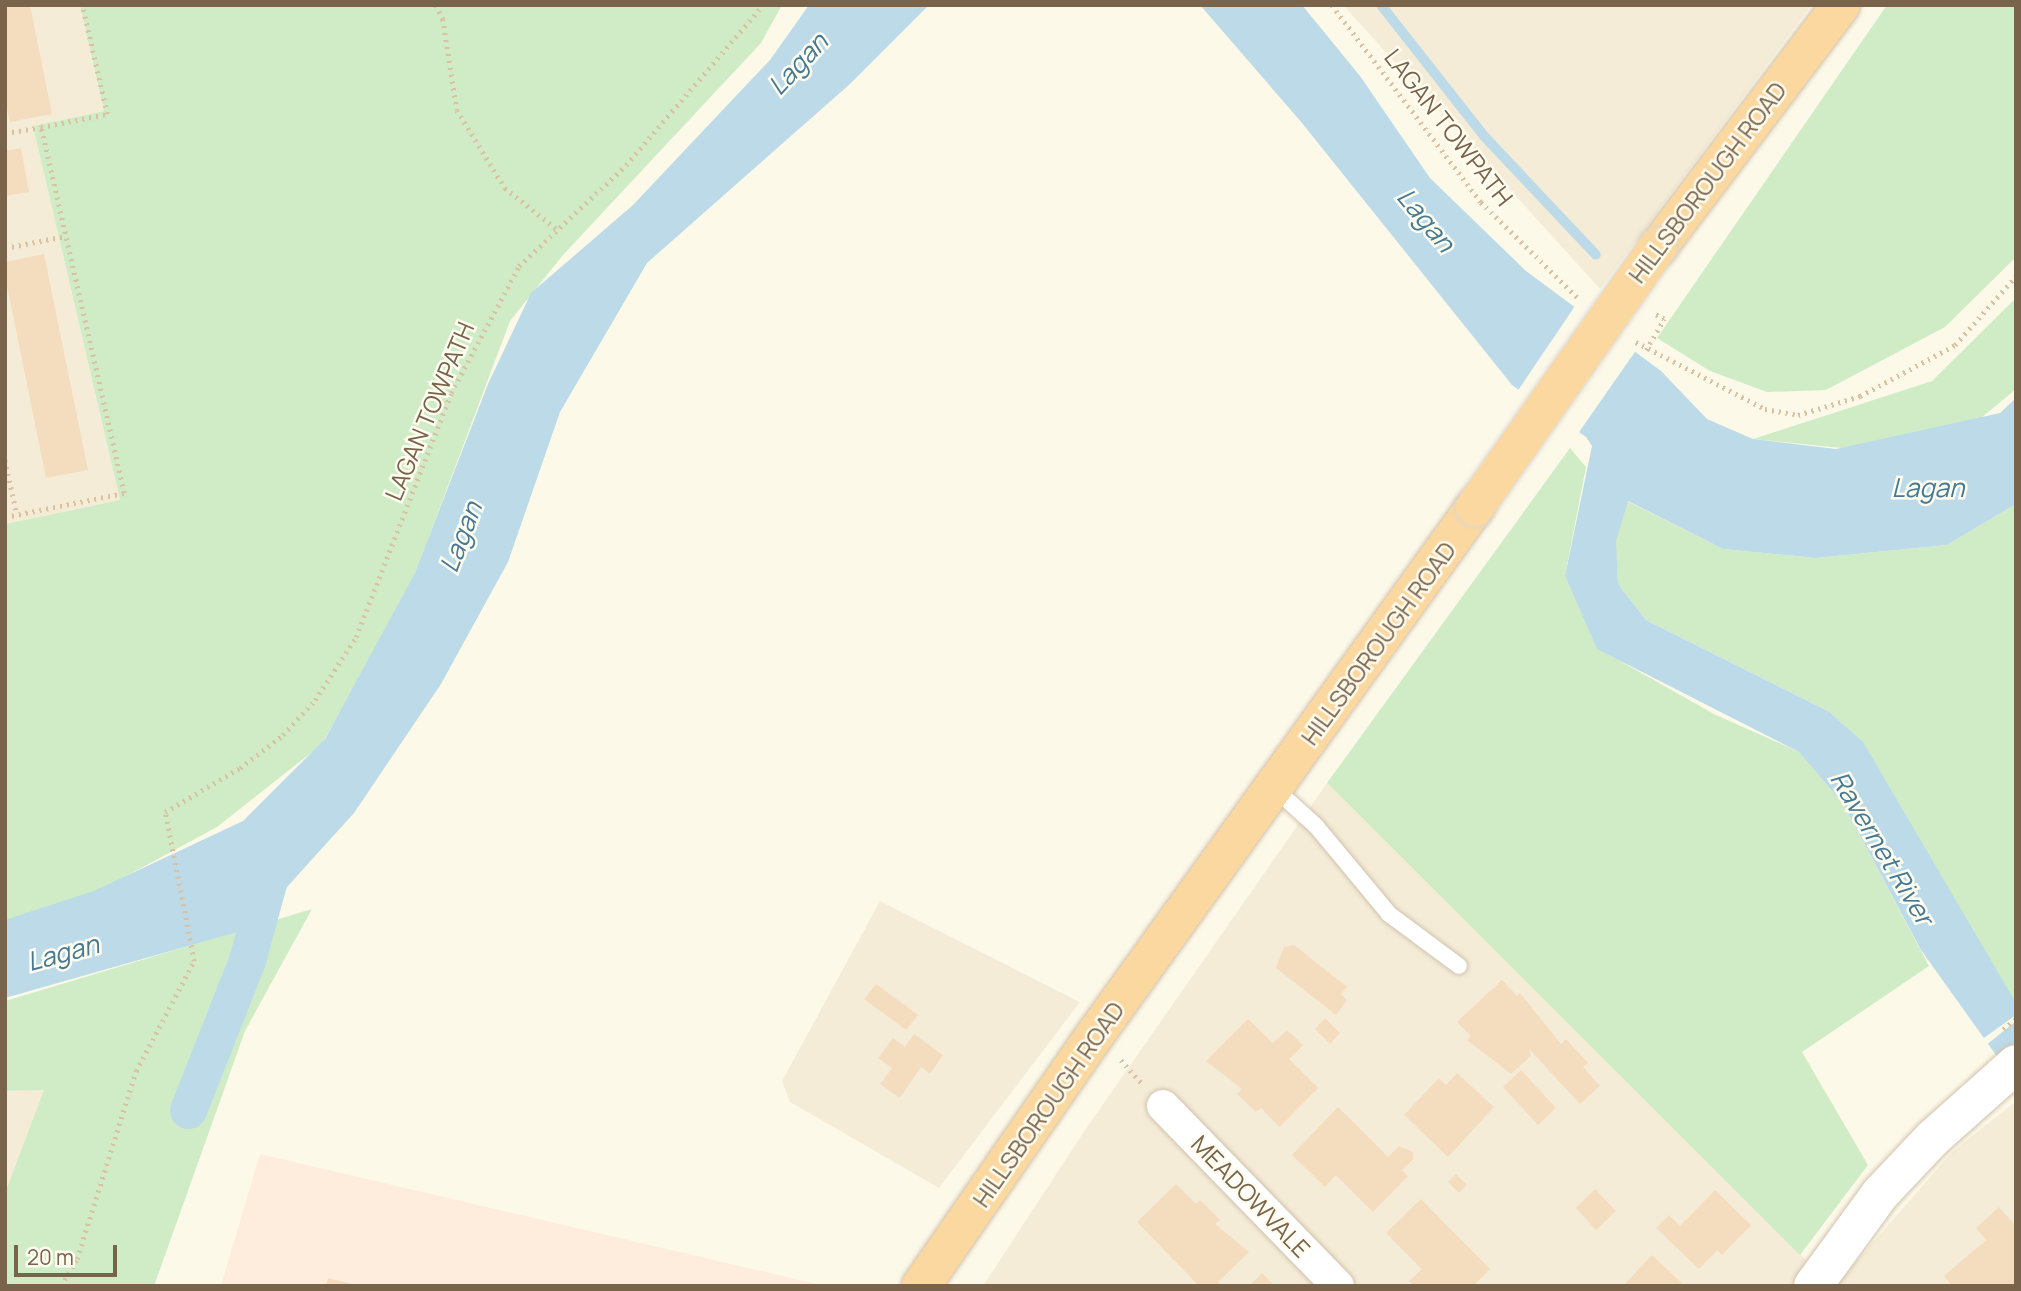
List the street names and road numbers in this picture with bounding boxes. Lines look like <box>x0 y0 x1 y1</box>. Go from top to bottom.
street label: LAGAN TOWPATH <box>1379 43 1519 211</box>
street label: HILLSBOROUGH ROAD <box>1622 76 1792 288</box>
street label: LAGAN TOWPATH <box>378 317 480 505</box>
street label: HILLSBOROUGH ROAD <box>1295 536 1461 750</box>
street label: HILLSBOROUGH ROAD <box>966 996 1130 1212</box>
street label: MEADOWVALE <box>1186 1129 1316 1263</box>

